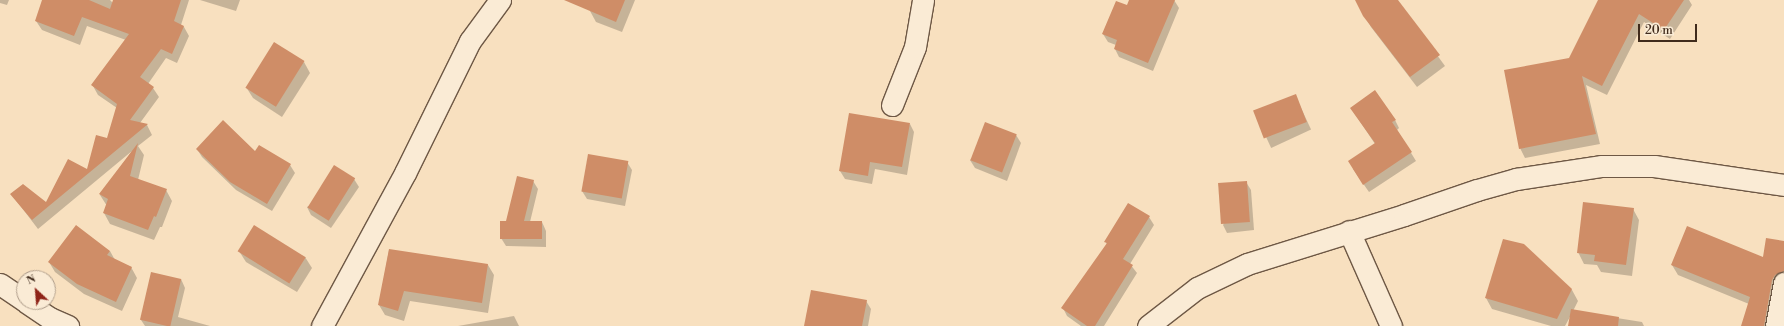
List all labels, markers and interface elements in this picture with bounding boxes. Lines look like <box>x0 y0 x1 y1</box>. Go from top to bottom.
scale bar <box>1640 16 1699 42</box>
text: 20 m <box>1645 23 1673 38</box>
north arrow <box>16 270 56 310</box>
text: N <box>24 272 38 288</box>

